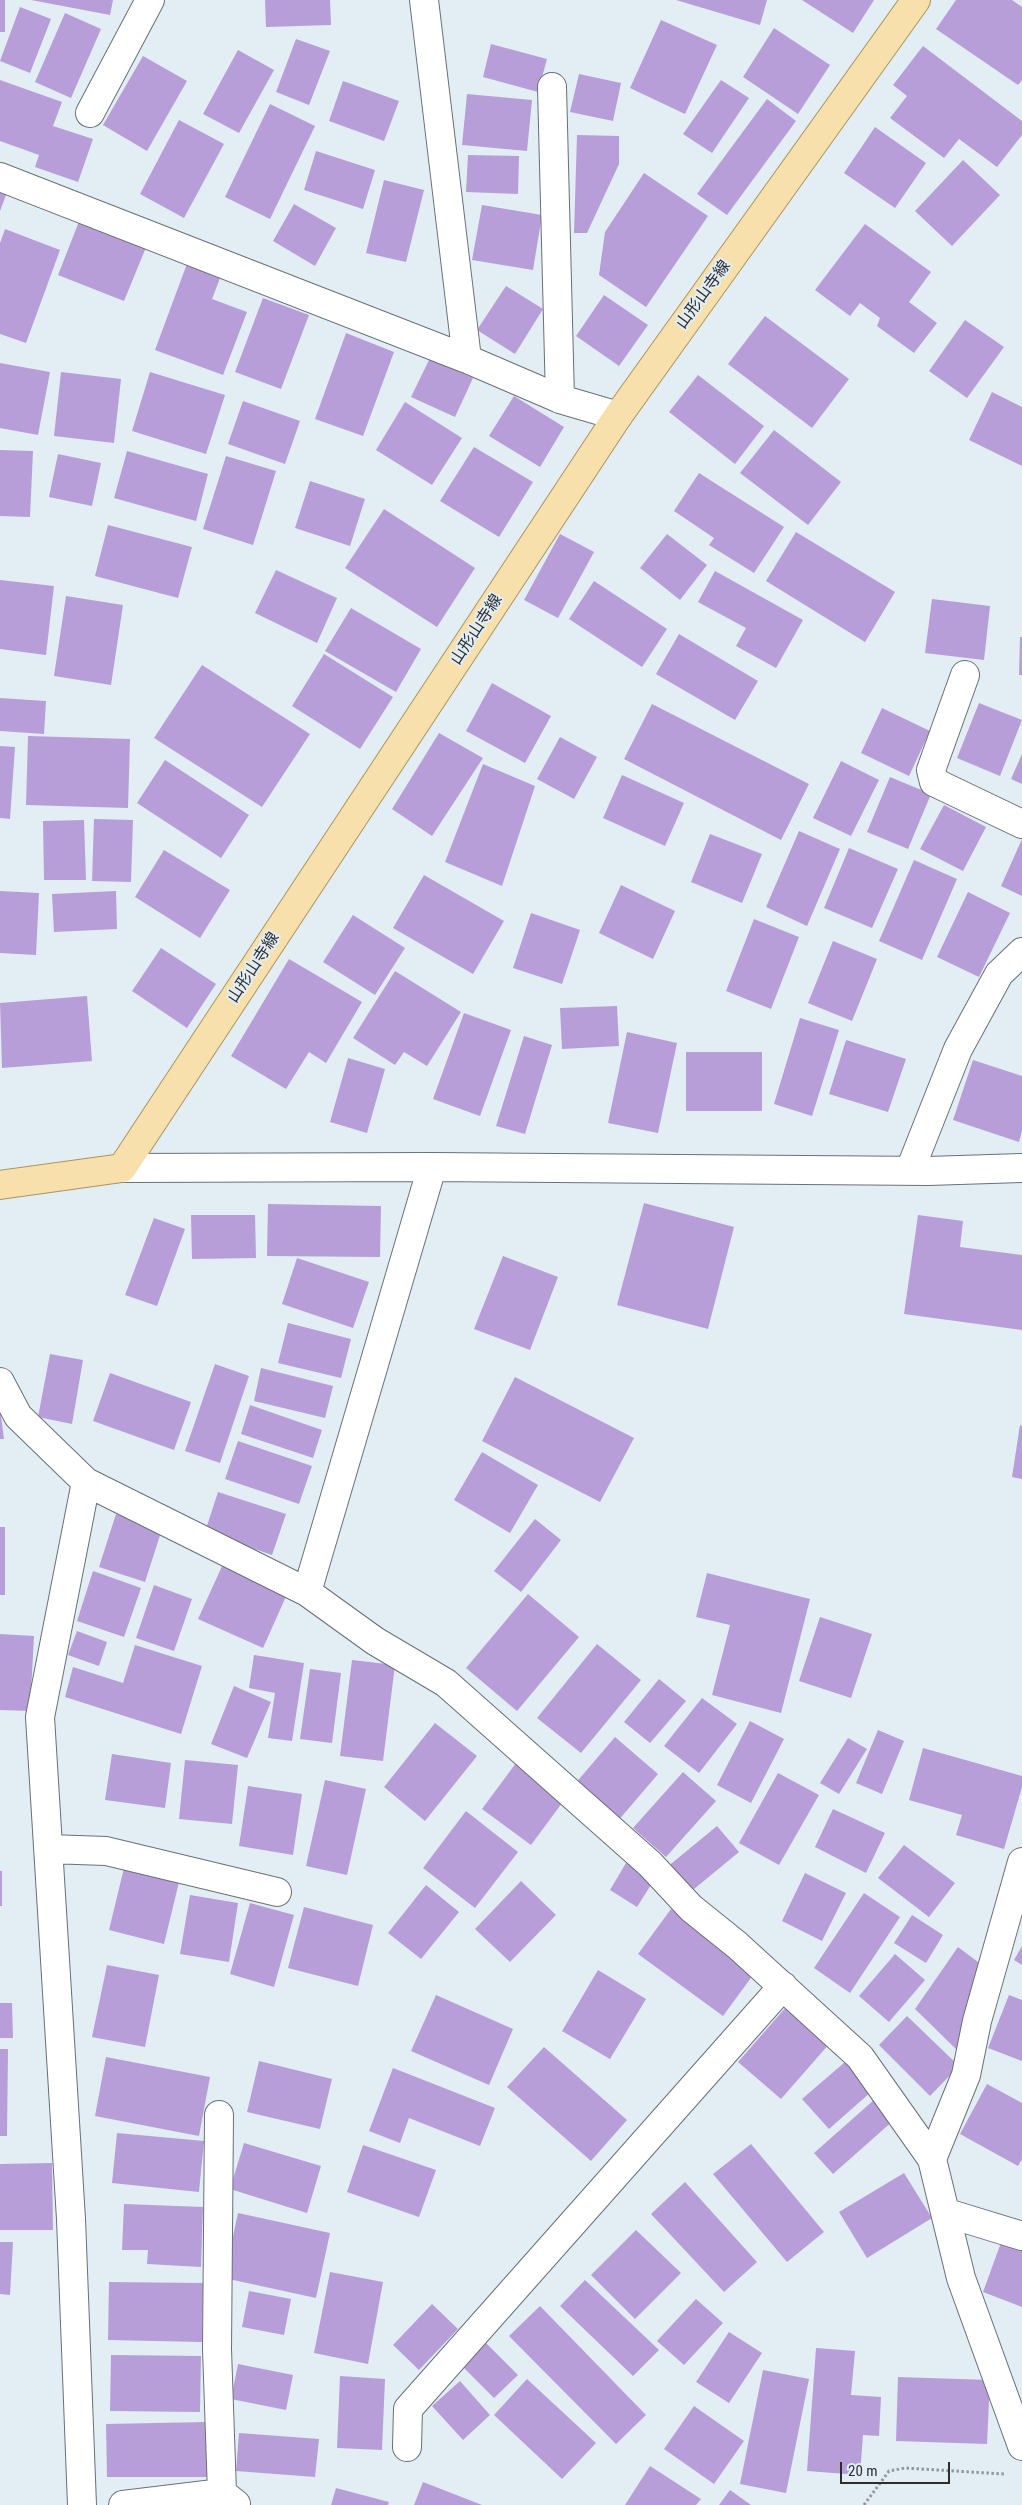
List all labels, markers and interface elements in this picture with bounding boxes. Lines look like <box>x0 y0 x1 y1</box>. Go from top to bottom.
street label: 山形山寺線 <box>673 257 735 333</box>
street label: 山形山寺線 <box>447 591 507 669</box>
street label: 山形山寺線 <box>224 929 284 1007</box>
scale bar <box>842 2452 952 2484</box>
text: 20 m <box>848 2462 878 2480</box>

